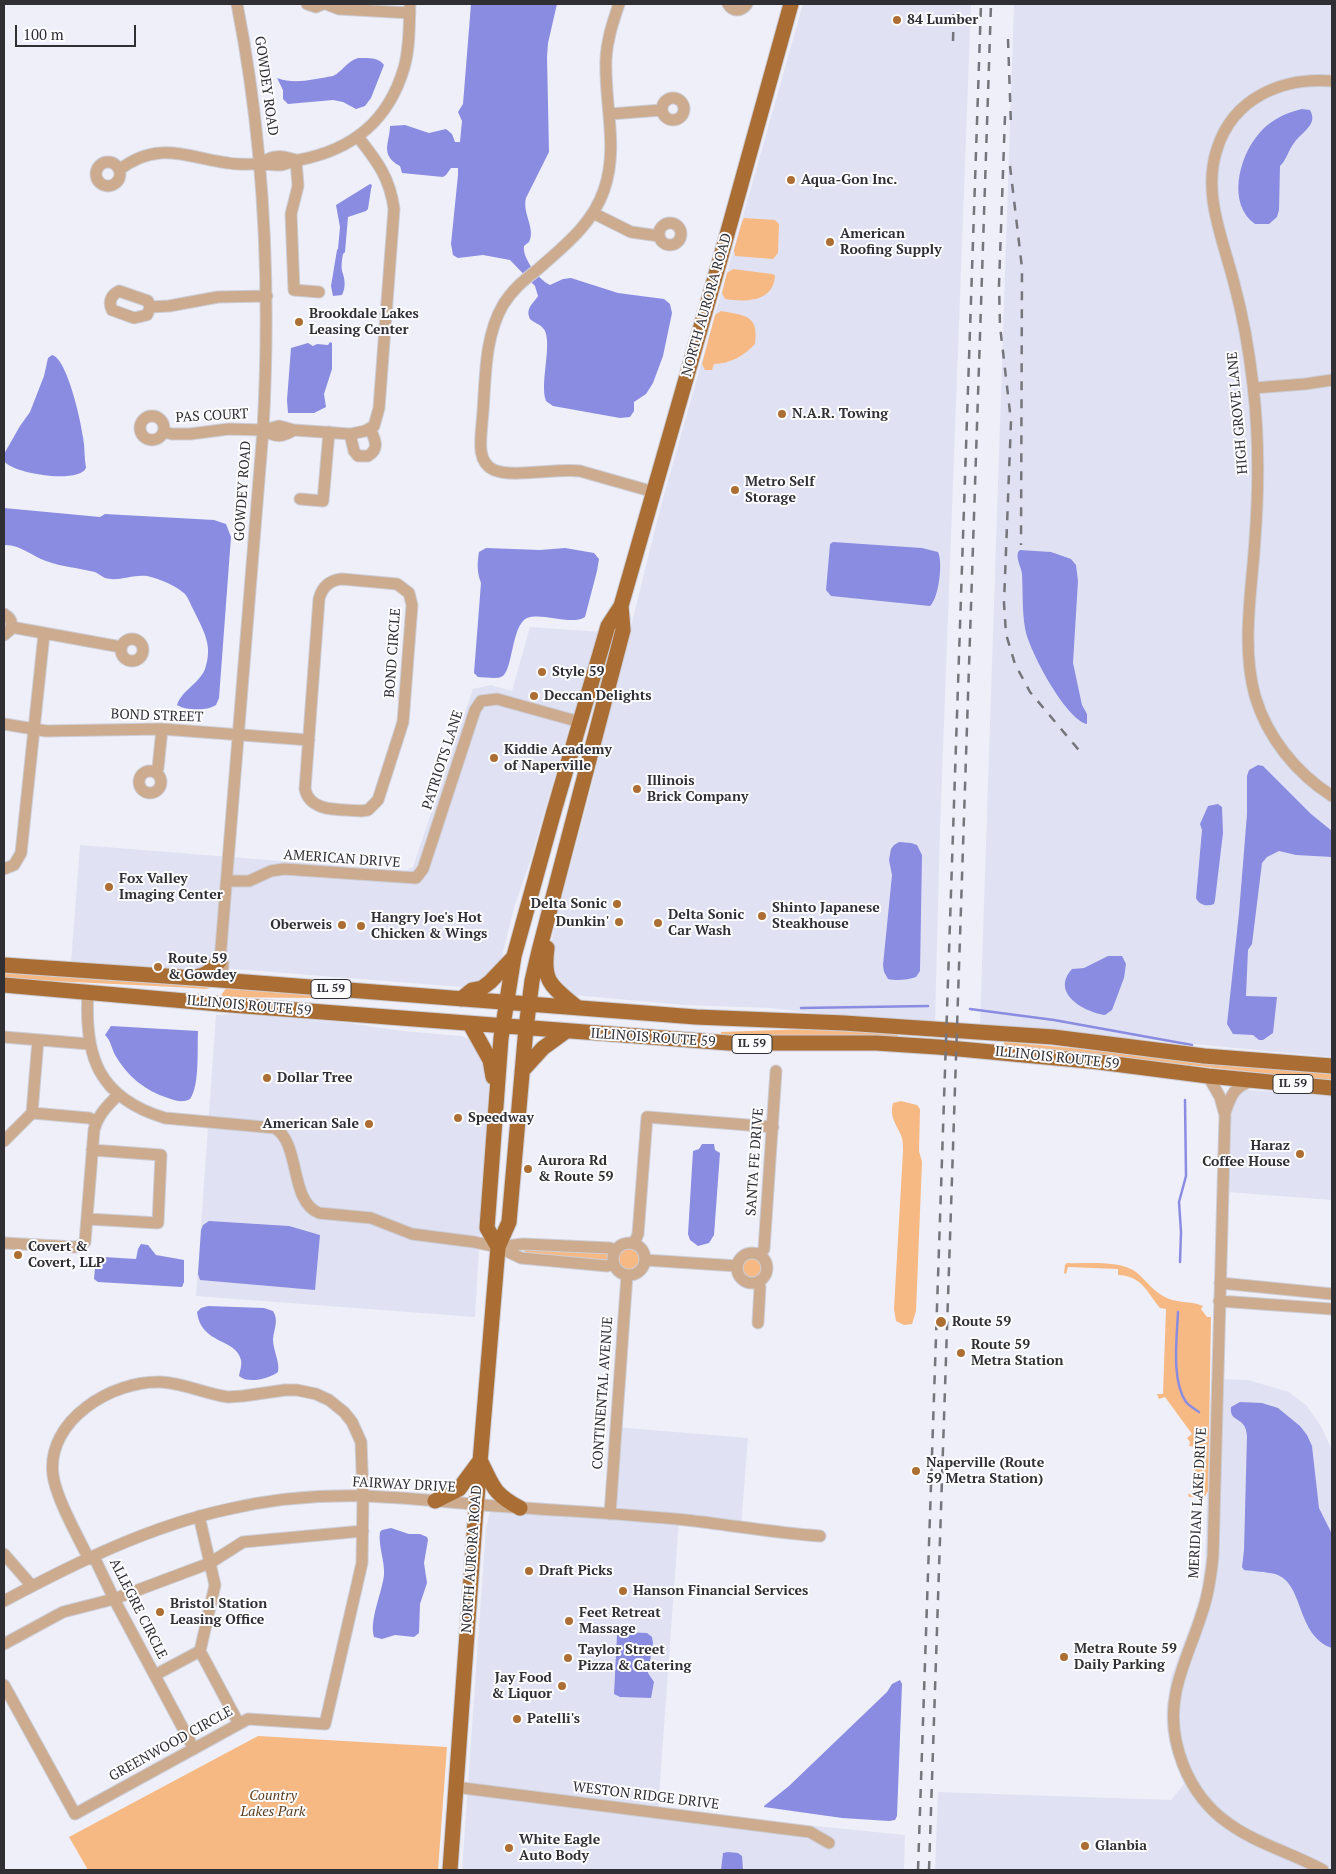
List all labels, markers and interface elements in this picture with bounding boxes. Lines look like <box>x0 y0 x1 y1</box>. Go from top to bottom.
place label: 84 Lumber <box>907 12 978 28</box>
marker: 84 Lumber <box>891 14 903 26</box>
scale bar <box>18 15 139 47</box>
text: 100 m <box>23 24 64 44</box>
street label: GOWDEY ROAD <box>251 35 281 137</box>
place label: Aqua-Gon Inc. <box>801 172 897 188</box>
marker: Aqua-Gon Inc. <box>785 174 797 186</box>
place label: American Roofing Supply <box>840 226 942 258</box>
street label: NORTH AURORA ROAD <box>678 231 736 379</box>
marker: American Roofing Supply <box>824 236 836 248</box>
place label: Brookdale Lakes Leasing Center <box>309 306 419 338</box>
marker: Brookdale Lakes Leasing Center <box>293 316 305 328</box>
street label: HIGH GROVE LANE <box>1224 351 1252 475</box>
street label: PAS COURT <box>175 406 249 426</box>
place label: N.A.R. Towing <box>792 406 888 422</box>
marker: N.A.R. Towing <box>776 408 788 420</box>
street label: GOWDEY ROAD <box>231 440 255 542</box>
place label: Metro Self Storage <box>745 474 814 507</box>
marker: Metro Self Storage <box>729 484 741 496</box>
street label: BOND CIRCLE <box>381 608 405 698</box>
place label: Style 59 <box>552 664 604 680</box>
marker: Style 59 <box>536 666 548 678</box>
place label: Deccan Delights <box>544 688 652 704</box>
marker: Deccan Delights <box>528 690 540 702</box>
street label: BOND STREET <box>110 706 204 726</box>
street label: PATRIOTS LANE <box>419 708 467 812</box>
place label: Kiddie Academy of Naperville <box>504 742 612 774</box>
marker: Kiddie Academy of Naperville <box>488 752 500 764</box>
place label: Illinois Brick Company <box>647 773 748 806</box>
marker: Illinois Brick Company <box>631 783 643 795</box>
street label: AMERICAN DRIVE <box>283 847 401 871</box>
place label: Fox Valley Imaging Center <box>119 871 223 904</box>
marker: Fox Valley Imaging Center <box>103 881 115 893</box>
place label: Delta Sonic <box>531 896 607 912</box>
marker: Delta Sonic <box>611 898 623 910</box>
place label: Shinto Japanese Steakhouse <box>772 900 880 932</box>
place label: Delta Sonic Car Wash <box>668 907 744 940</box>
place label: Hangry Joe's Hot Chicken & Wings <box>371 910 487 942</box>
marker: Shinto Japanese Steakhouse <box>756 910 768 922</box>
place label: Dunkin' <box>556 914 609 930</box>
marker: Dunkin' <box>613 916 625 928</box>
place label: Oberweis <box>270 917 332 933</box>
marker: Delta Sonic Car Wash <box>652 917 664 929</box>
marker: Oberweis <box>336 919 348 931</box>
marker: Hangry Joe's Hot Chicken & Wings <box>355 920 367 932</box>
place label: Route 59 & Gowdey <box>168 951 236 984</box>
marker: Route 59 & Gowdey <box>152 961 164 973</box>
road number: IL 59 <box>311 980 351 999</box>
street label: ILLINOIS ROUTE 59 <box>186 992 312 1020</box>
street label: ILLINOIS ROUTE 59 <box>590 1025 716 1051</box>
road number: IL 59 <box>732 1034 772 1054</box>
street label: ILLINOIS ROUTE 59 <box>994 1043 1120 1073</box>
place label: Dollar Tree <box>277 1070 353 1086</box>
marker: Dollar Tree <box>261 1072 273 1084</box>
road number: IL 59 <box>1273 1074 1313 1094</box>
street label: SANTA FE DRIVE <box>743 1107 767 1217</box>
place label: Speedway <box>468 1110 534 1126</box>
marker: Speedway <box>452 1112 464 1124</box>
place label: American Sale <box>263 1116 359 1132</box>
marker: American Sale <box>363 1118 375 1130</box>
place label: Haraz Coffee House <box>1202 1138 1290 1170</box>
marker: Haraz Coffee House <box>1294 1148 1306 1160</box>
place label: Aurora Rd & Route 59 <box>538 1153 613 1186</box>
marker: Aurora Rd & Route 59 <box>522 1163 534 1175</box>
place label: Covert & Covert, LLP <box>28 1239 105 1272</box>
marker: Covert & Covert, LLP <box>12 1249 24 1261</box>
place label: Route 59 <box>952 1314 1011 1330</box>
marker: Route 59 <box>934 1315 948 1329</box>
street label: CONTINENTAL AVENUE <box>589 1316 617 1470</box>
place label: Route 59 Metra Station <box>971 1337 1063 1370</box>
marker: Route 59 Metra Station <box>955 1347 967 1359</box>
street label: MERIDIAN LAKE DRIVE <box>1186 1427 1210 1579</box>
place label: Naperville (Route 59 Metra Station) <box>926 1455 1044 1488</box>
marker: Naperville (Route 59 Metra Station) <box>910 1465 922 1477</box>
street label: FAIRWAY DRIVE <box>352 1474 456 1496</box>
street label: NORTH AURORA ROAD <box>458 1484 486 1634</box>
street label: ALLEGRE CIRCLE <box>105 1556 171 1662</box>
place label: Draft Picks <box>539 1563 612 1579</box>
marker: Draft Picks <box>523 1565 535 1577</box>
place label: Hanson Financial Services <box>633 1583 808 1599</box>
marker: Hanson Financial Services <box>617 1585 629 1597</box>
place label: Bristol Station Leasing Office <box>170 1596 267 1628</box>
place label: Feet Retreat Massage <box>579 1605 661 1638</box>
marker: Bristol Station Leasing Office <box>154 1606 166 1618</box>
marker: Feet Retreat Massage <box>563 1615 575 1627</box>
place label: Metra Route 59 Daily Parking <box>1074 1641 1177 1674</box>
place label: Taylor Street Pizza & Catering <box>578 1642 691 1674</box>
marker: Metra Route 59 Daily Parking <box>1058 1651 1070 1663</box>
marker: Taylor Street Pizza & Catering <box>562 1652 574 1664</box>
place label: Jay Food & Liquor <box>492 1670 552 1702</box>
marker: Jay Food & Liquor <box>556 1680 568 1692</box>
street label: GREENWOOD CIRCLE <box>106 1703 236 1785</box>
place label: Patelli's <box>527 1711 580 1727</box>
marker: Patelli's <box>511 1713 523 1725</box>
street label: WESTON RIDGE DRIVE <box>572 1779 720 1813</box>
park label: Country Lakes Park <box>241 1788 305 1820</box>
place label: White Eagle Auto Body <box>519 1832 600 1864</box>
place label: Glanbia <box>1095 1838 1147 1854</box>
marker: Glanbia <box>1079 1840 1091 1852</box>
marker: White Eagle Auto Body <box>503 1842 515 1854</box>

